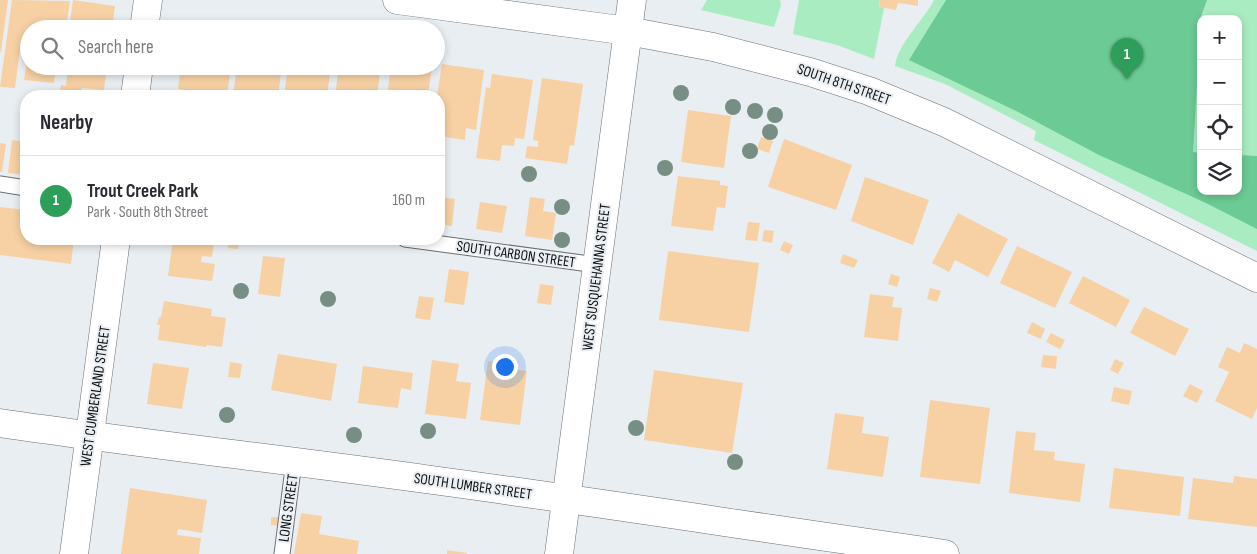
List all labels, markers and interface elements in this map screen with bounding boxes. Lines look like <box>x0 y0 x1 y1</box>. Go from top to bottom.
map controls <box>1197 15 1242 195</box>
button: + <box>1197 15 1242 60</box>
search box <box>20 20 445 75</box>
icon: search <box>38 34 66 62</box>
text: Search here <box>78 36 154 59</box>
pin: 1 <box>1111 38 1143 79</box>
street label: SOUTH 8TH STREET <box>795 60 893 109</box>
button: − <box>1197 60 1242 105</box>
button: locate <box>1197 105 1242 150</box>
text: Nearby <box>40 110 93 135</box>
button: layers <box>1197 150 1242 195</box>
text: Trout Creek Park <box>87 180 198 203</box>
text: 1 <box>53 191 59 210</box>
text: 160 m <box>392 191 425 210</box>
text: Park · South 8th Street <box>87 203 208 222</box>
street label: WEST SUSQUEHANNA STREET <box>578 203 615 352</box>
street label: SOUTH CARBON STREET <box>455 237 577 272</box>
street label: WEST CUMBERLAND STREET <box>76 325 115 467</box>
your location <box>492 354 518 380</box>
street label: SOUTH LUMBER STREET <box>413 469 533 504</box>
street label: LONG STREET <box>274 473 303 543</box>

